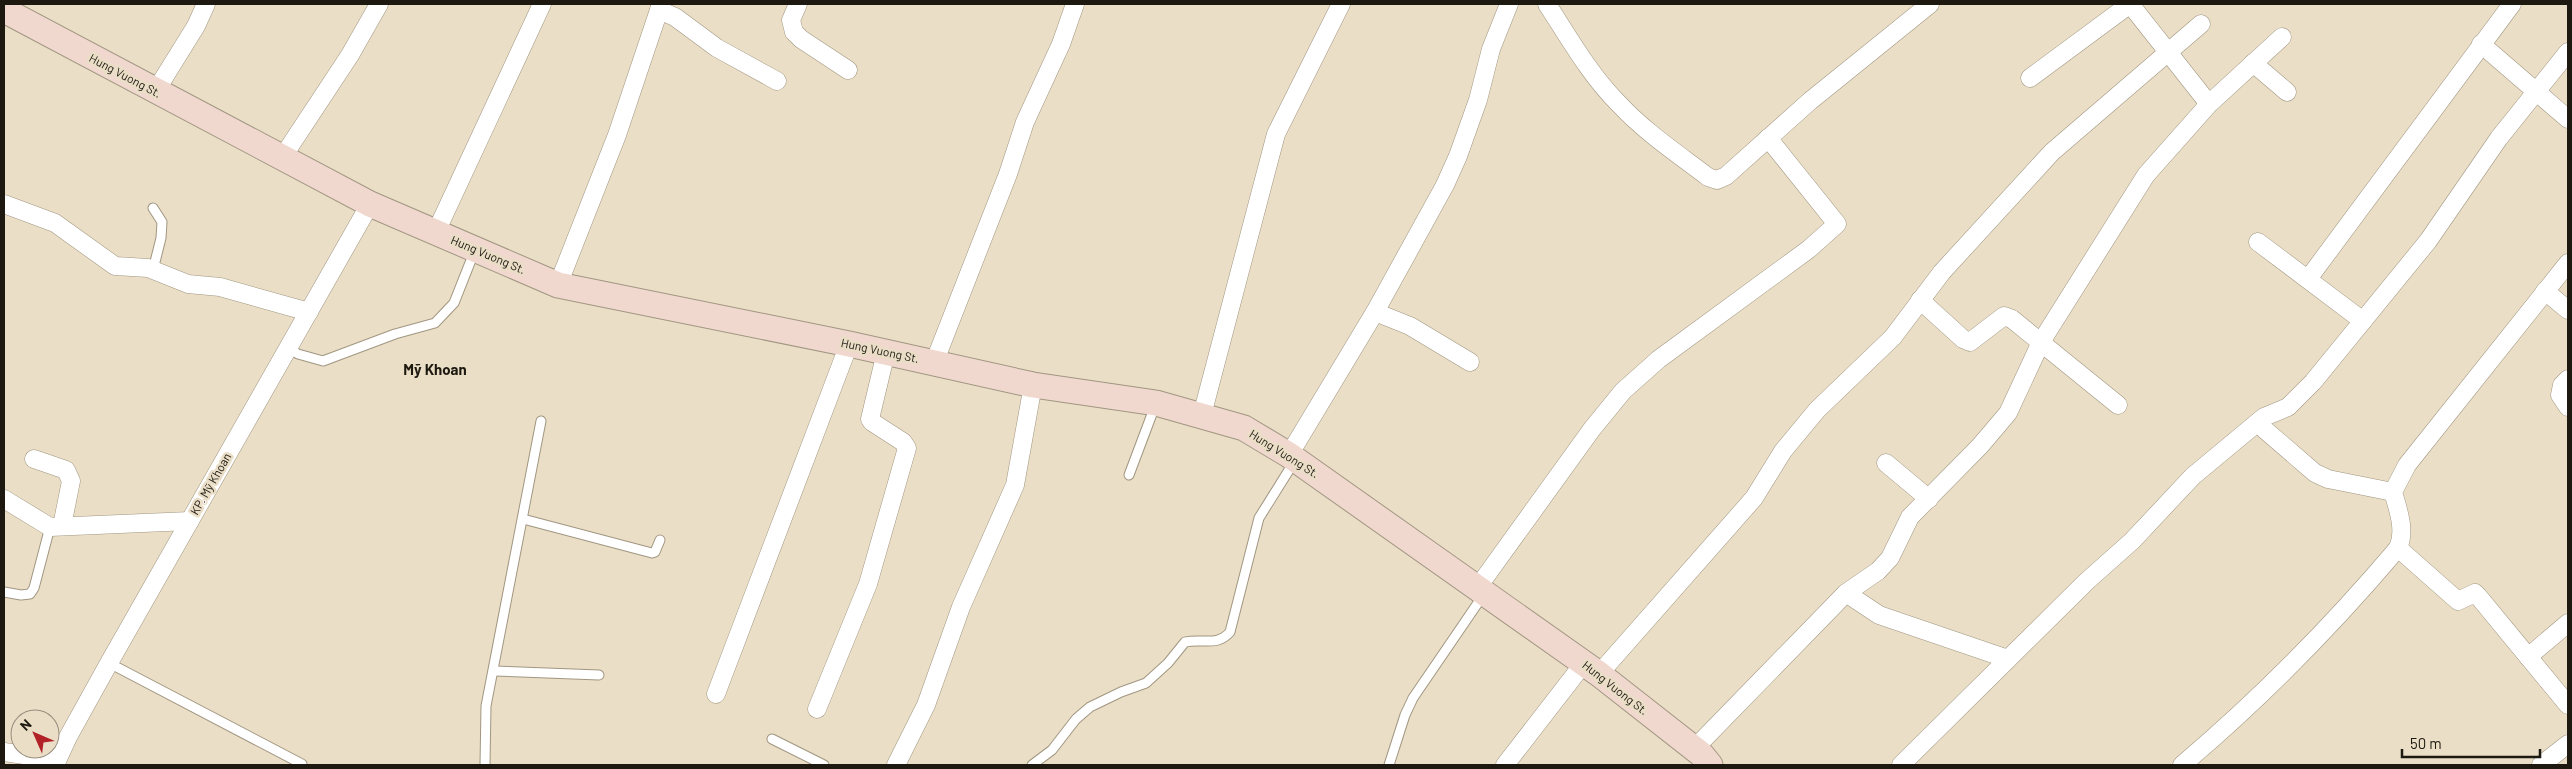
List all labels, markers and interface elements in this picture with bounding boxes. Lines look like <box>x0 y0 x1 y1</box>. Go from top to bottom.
street label: Hung Vuong St. <box>87 50 164 100</box>
street label: Hung Vuong St. <box>449 232 528 276</box>
street label: Hung Vuong St. <box>840 335 921 365</box>
district label: Mỹ Khoan <box>403 360 467 378</box>
street label: Hung Vuong St. <box>1247 426 1322 480</box>
street label: KP. Mỹ Khoan <box>187 450 233 517</box>
street label: Hung Vuong St. <box>1580 657 1651 717</box>
north arrow <box>10 709 60 759</box>
text: N <box>16 715 35 734</box>
scale bar <box>2402 726 2540 758</box>
text: 50 m <box>2410 734 2442 752</box>

